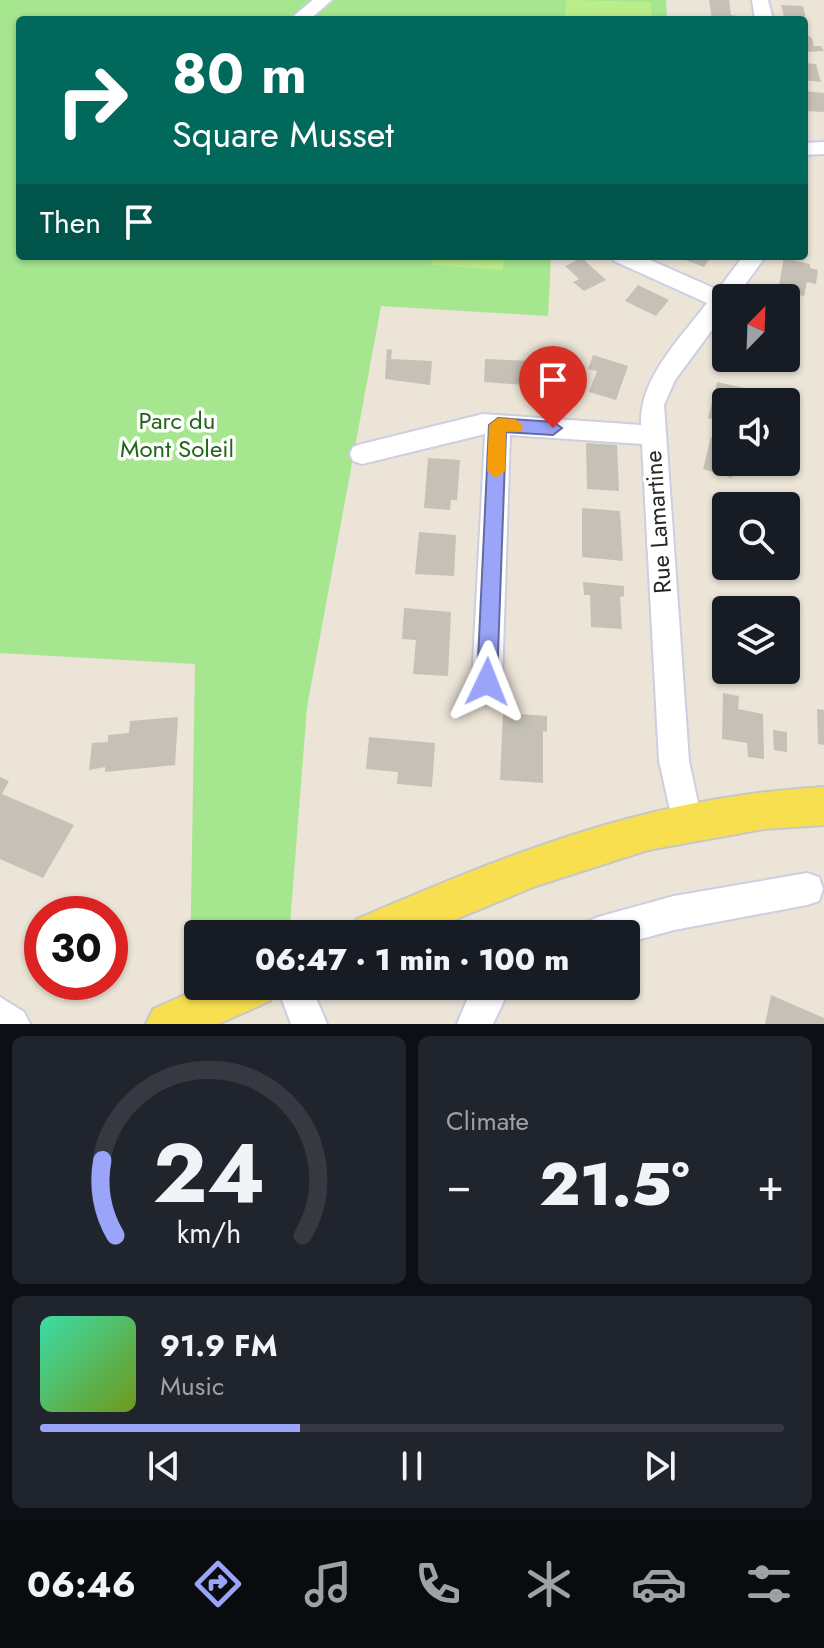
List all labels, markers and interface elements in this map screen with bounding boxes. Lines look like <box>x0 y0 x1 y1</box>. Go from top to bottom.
text: 80 m <box>172 33 307 114</box>
icon: right <box>40 48 144 152</box>
text: Square Musset <box>172 108 394 160</box>
icon: arrive <box>117 200 161 244</box>
text: Then <box>40 201 101 244</box>
north arrow <box>712 284 800 372</box>
map controls <box>712 284 800 684</box>
pin <box>519 346 587 428</box>
icon: arrive <box>531 358 575 402</box>
button: sound <box>712 388 800 476</box>
park label: Parc du Mont Soleil <box>120 403 234 466</box>
street label: Rue Lamartine <box>635 449 680 595</box>
button: search <box>712 492 800 580</box>
button: layers <box>712 596 800 684</box>
position arrow <box>445 640 529 724</box>
speed limit sign: 30 <box>24 896 128 1000</box>
text: 06:47 · 1 min · 100 m <box>255 938 569 981</box>
text: Climate <box>446 1102 529 1140</box>
text: 24 <box>153 1113 265 1233</box>
text: 21.5° <box>539 1141 690 1228</box>
text: − <box>446 1153 472 1217</box>
text: + <box>757 1153 784 1217</box>
text: km/h <box>177 1212 241 1254</box>
text: 91.9 FM <box>160 1324 277 1367</box>
text: Music <box>160 1367 224 1405</box>
icon: previous <box>142 1444 186 1488</box>
icon: pause <box>390 1444 434 1488</box>
icon: next <box>638 1444 682 1488</box>
icon: directions <box>190 1556 246 1612</box>
icon: music <box>300 1556 356 1612</box>
icon: phone <box>410 1556 466 1612</box>
icon: climate <box>521 1556 577 1612</box>
icon: car <box>631 1556 687 1612</box>
icon: filters <box>741 1556 797 1612</box>
text: 06:46 <box>27 1558 136 1610</box>

